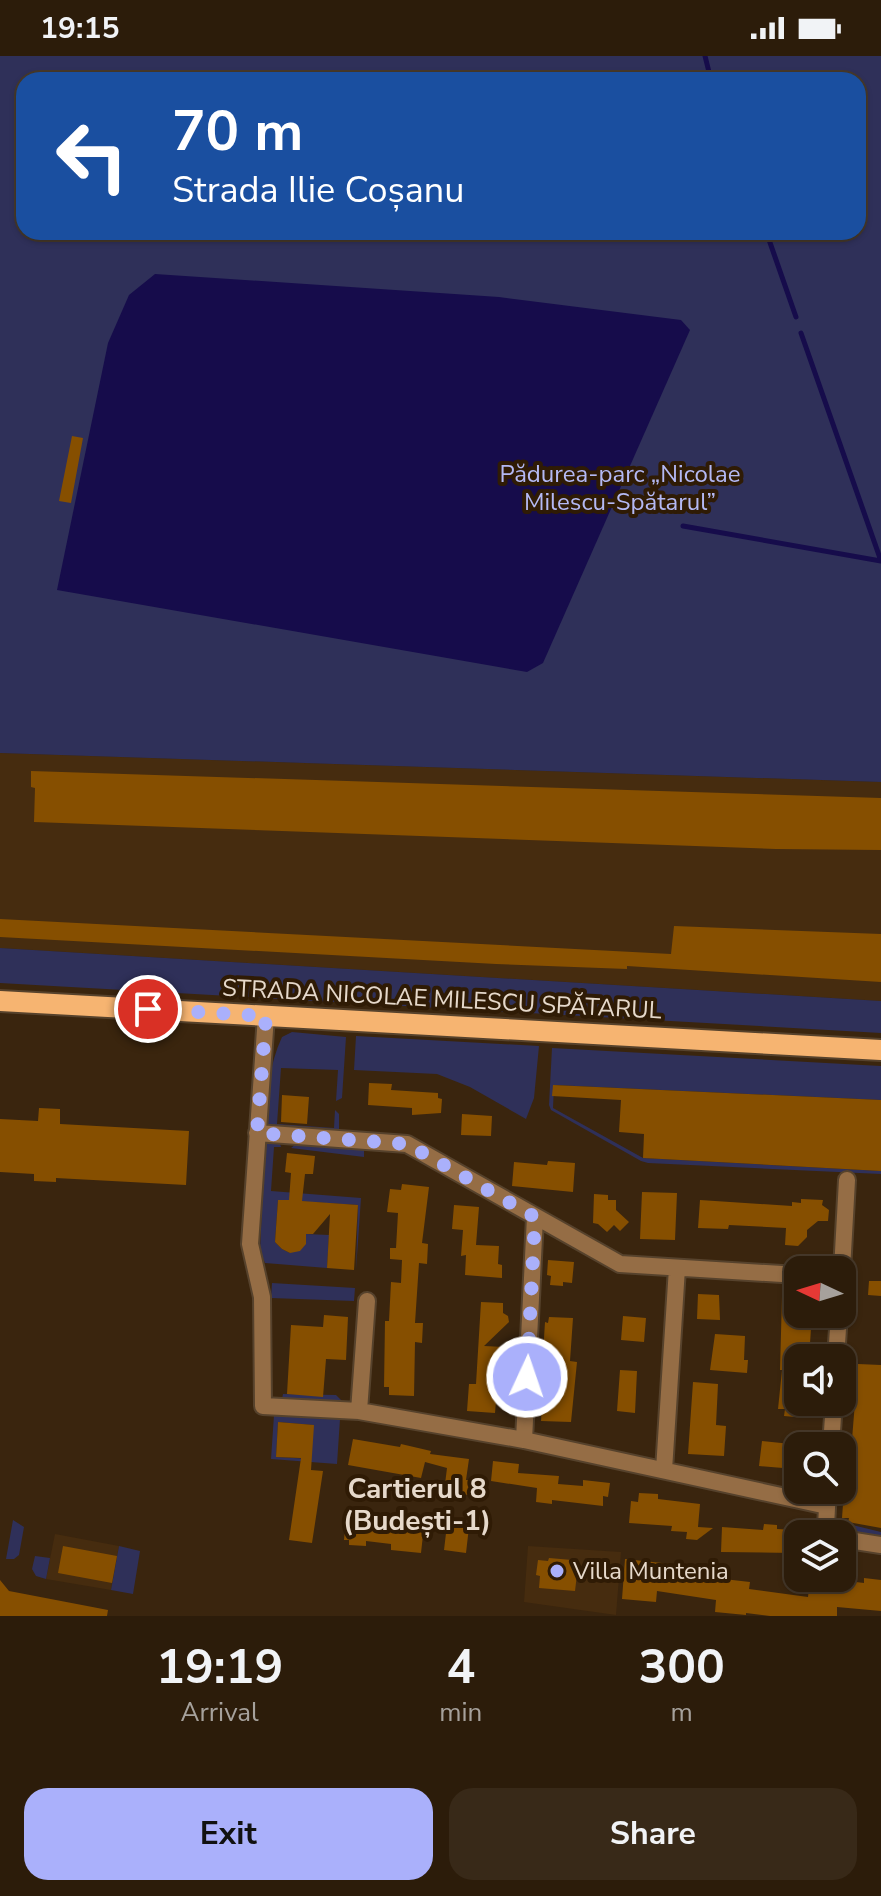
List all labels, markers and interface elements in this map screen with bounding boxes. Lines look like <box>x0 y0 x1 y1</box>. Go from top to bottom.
text: 19:15 <box>40 8 119 49</box>
text: 70 m <box>172 93 303 170</box>
icon: left <box>40 104 144 208</box>
text: Strada Ilie Coșanu <box>172 166 464 215</box>
park label: Pădurea-parc „Nicolae Milescu-Spătarul” <box>500 458 740 518</box>
street label: STRADA NICOLAE MILESCU SPĂTARUL <box>221 972 663 1026</box>
pin <box>114 975 182 1043</box>
icon: arrive <box>126 987 170 1031</box>
north arrow <box>784 1256 856 1328</box>
map controls <box>784 1256 856 1592</box>
position arrow <box>485 1335 569 1419</box>
button: sound <box>784 1344 856 1416</box>
button: search <box>784 1432 856 1504</box>
district label: Cartierul 8 (Budești-1) <box>343 1470 491 1540</box>
button: layers <box>784 1520 856 1592</box>
place label: Villa Muntenia <box>572 1555 729 1587</box>
marker: Villa Muntenia <box>548 1562 566 1580</box>
text: 19:19 <box>156 1634 283 1700</box>
text: 4 <box>446 1634 475 1700</box>
text: 300 <box>638 1634 725 1700</box>
text: Arrival <box>181 1695 259 1730</box>
text: min <box>439 1695 482 1730</box>
text: m <box>671 1695 693 1730</box>
button: Exit <box>24 1788 433 1880</box>
button: Share <box>449 1788 857 1880</box>

